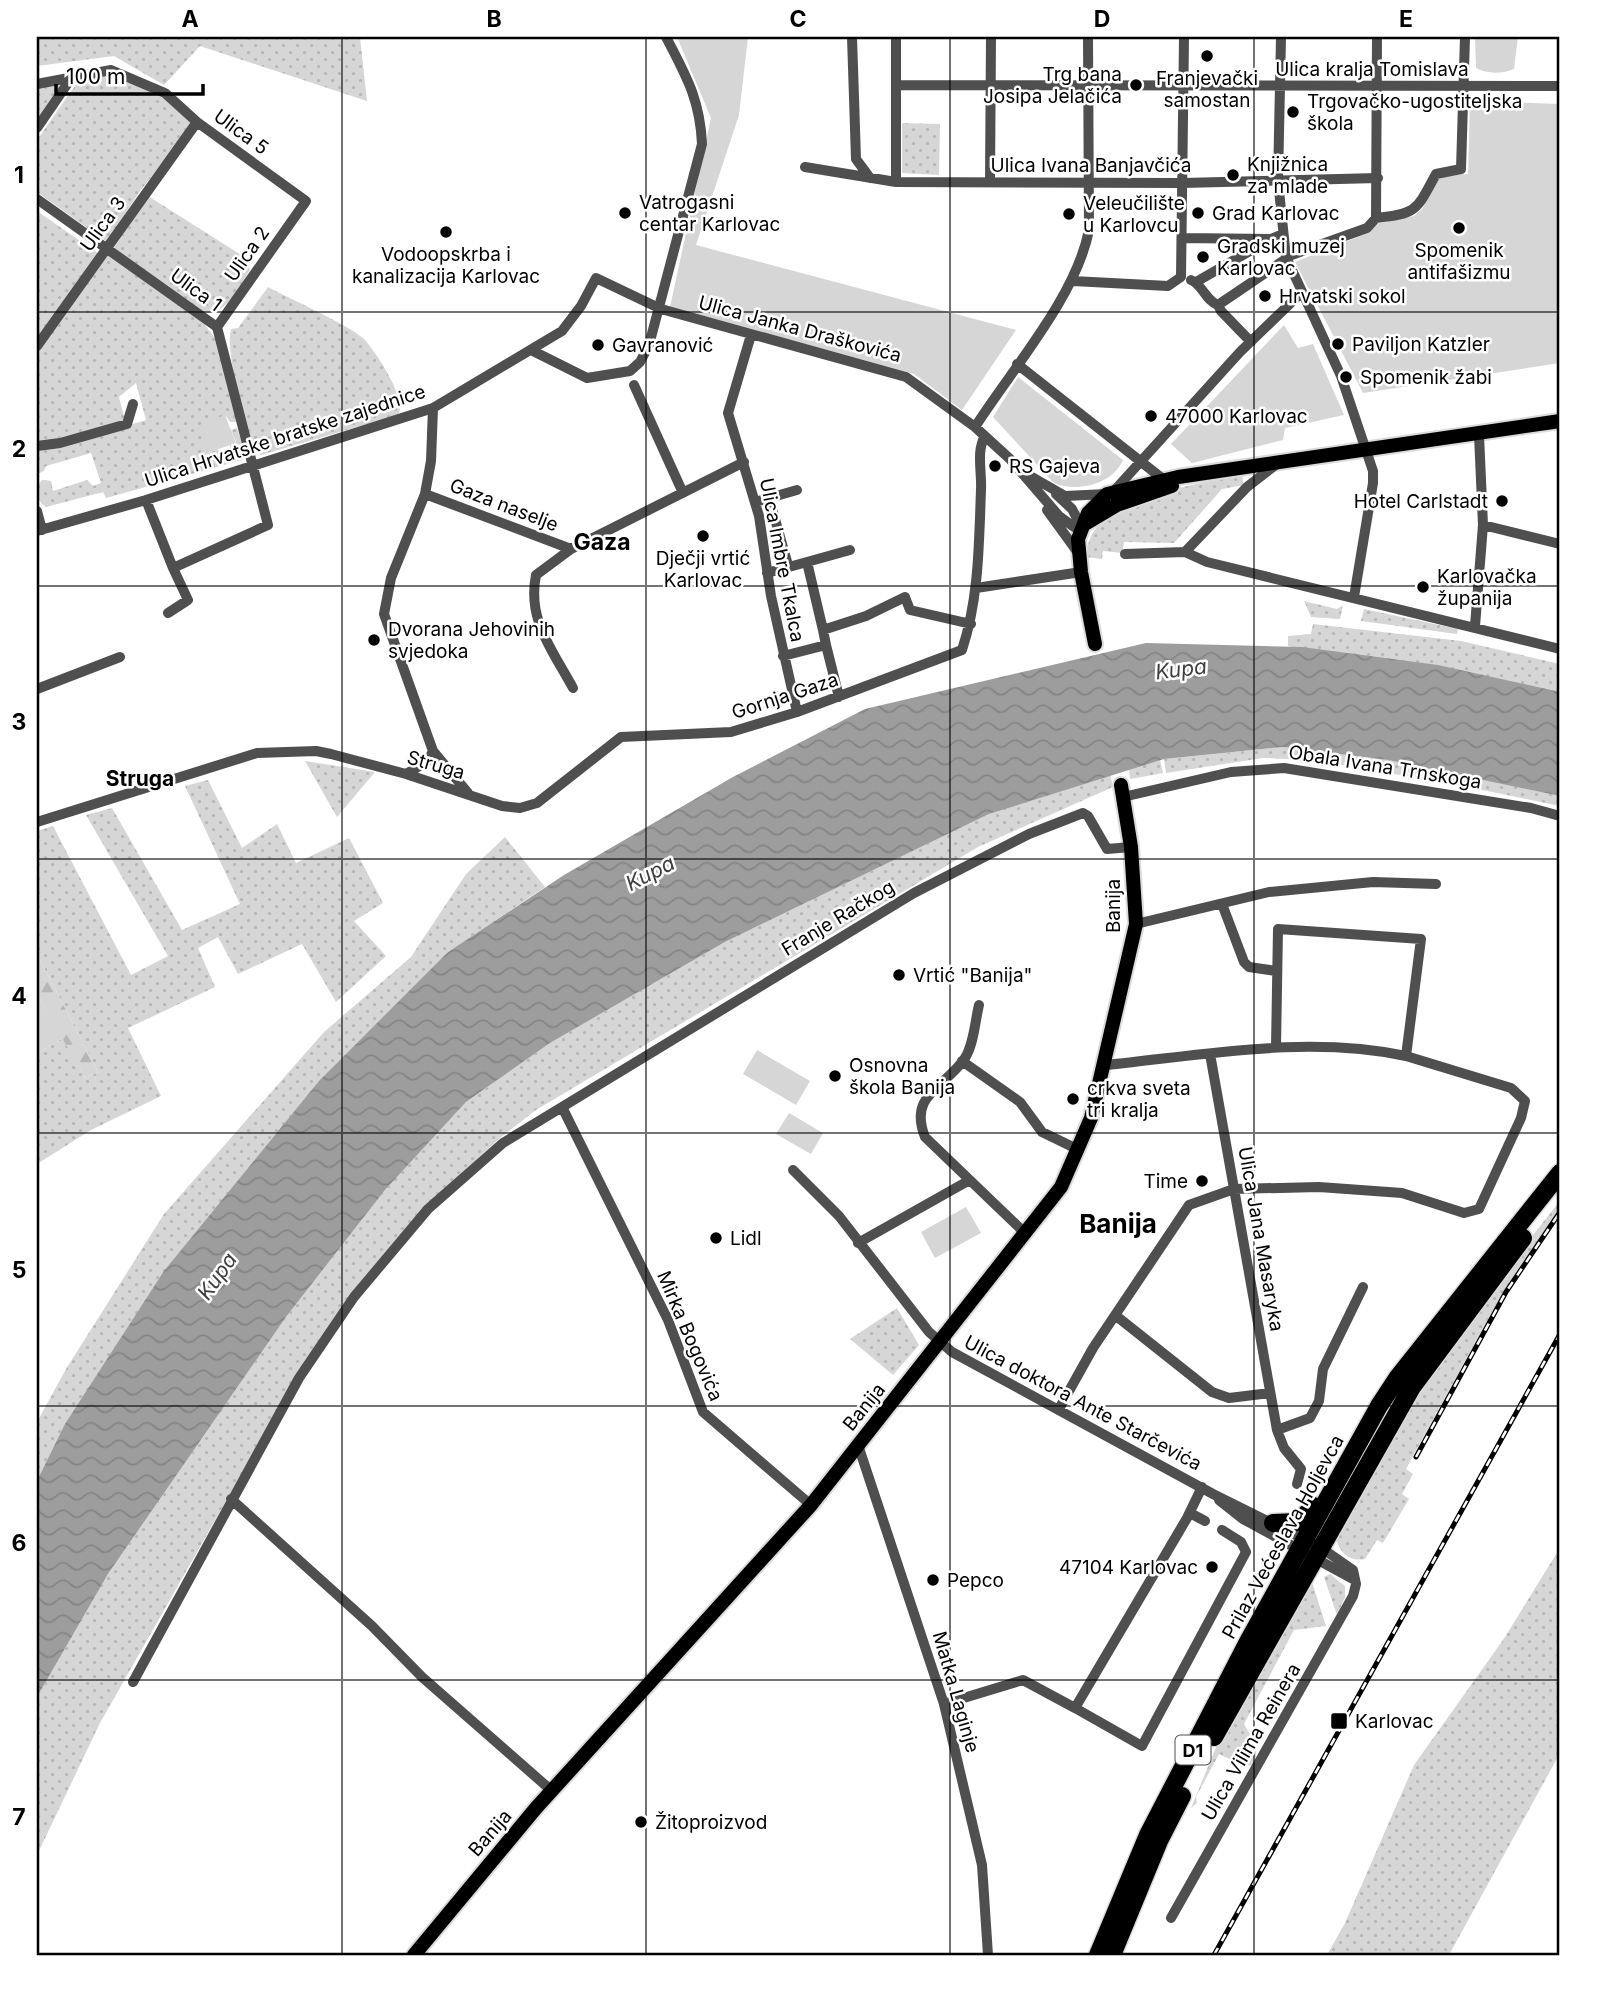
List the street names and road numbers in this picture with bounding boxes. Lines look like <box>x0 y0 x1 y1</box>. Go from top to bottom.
street label: Ulica kralja Tomislava <box>1275 58 1469 81</box>
street label: Ulica 5 <box>209 104 273 160</box>
street label: Ulica Ivana Banjavčića <box>991 154 1191 177</box>
street label: Ulica 3 <box>75 192 131 256</box>
street label: Ulica 2 <box>220 222 274 286</box>
street label: Ulica 1 <box>166 264 226 316</box>
street label: Ulica Janka Draškovića <box>696 291 904 367</box>
street label: Ulica Hrvatske bratske zajednice <box>142 380 428 492</box>
street label: Gaza naselje <box>446 474 562 536</box>
street label: Ulica Imbre Tkalca <box>755 476 809 644</box>
street label: Gornja Gaza <box>729 668 841 724</box>
street label: Obala Ivana Trnskoga <box>1287 740 1483 794</box>
street label: Struga <box>404 746 468 784</box>
street label: Franje Račkog <box>777 875 899 961</box>
street label: Banija <box>1102 879 1125 933</box>
street label: Ulica Jana Masaryka <box>1233 1145 1289 1333</box>
street label: Mirka Bogovića <box>652 1267 728 1405</box>
street label: Ulica doktora Ante Starčevića <box>960 1330 1206 1476</box>
street label: Banija <box>838 1379 890 1435</box>
street label: Prilaz Većeslava Holjevca <box>1217 1431 1349 1643</box>
street label: Matka Laginje <box>928 1629 984 1755</box>
street label: Ulica Vilima Reinera <box>1197 1659 1305 1825</box>
road number: D1 <box>1176 1736 1210 1764</box>
street label: Banija <box>464 1805 516 1861</box>

